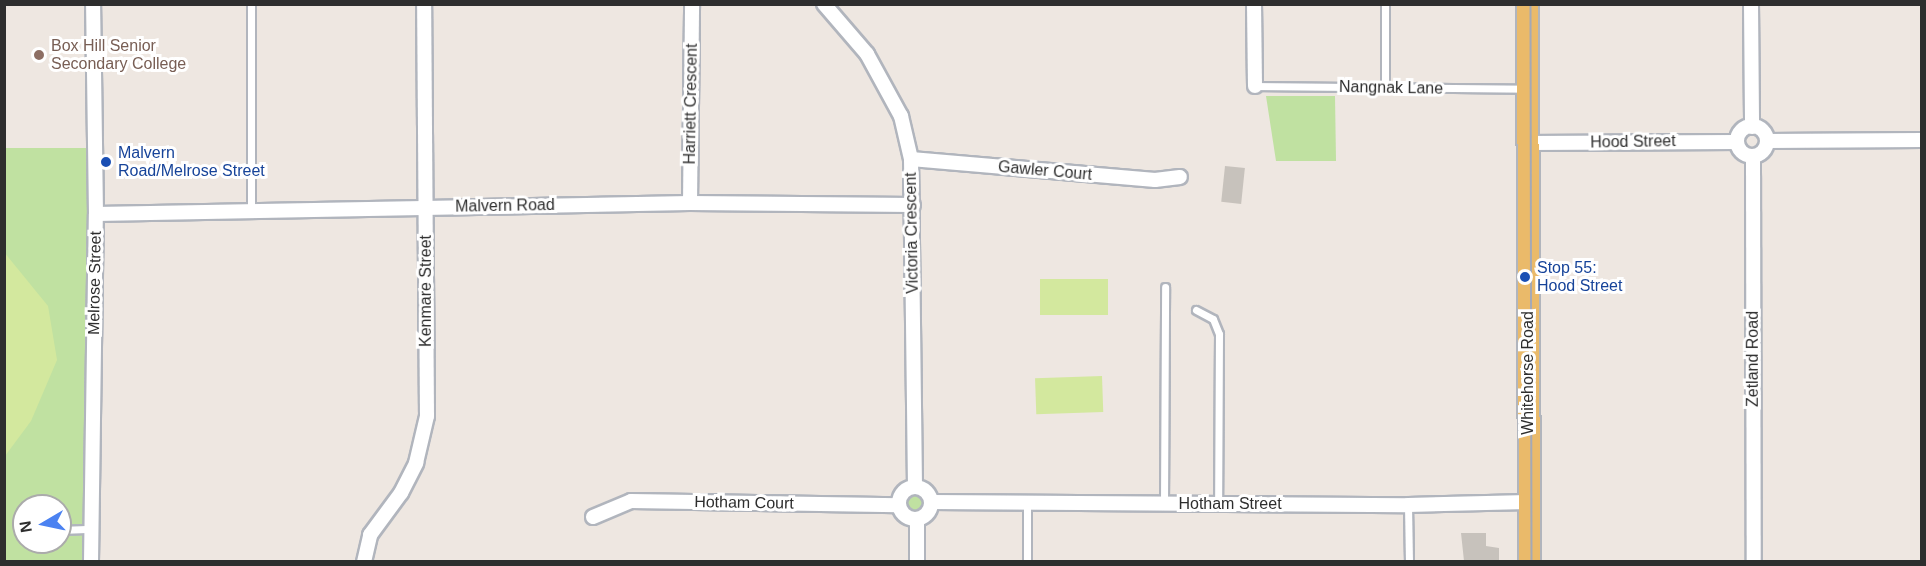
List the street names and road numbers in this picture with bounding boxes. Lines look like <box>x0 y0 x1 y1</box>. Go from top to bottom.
street label: Harriett Crescent <box>680 43 702 165</box>
street label: Nangnak Lane <box>1339 77 1443 99</box>
street label: Hood Street <box>1590 132 1676 152</box>
street label: Gawler Court <box>997 157 1093 185</box>
street label: Victoria Crescent <box>901 172 923 294</box>
street label: Malvern Road <box>455 196 555 216</box>
street label: Melrose Street <box>84 231 106 335</box>
street label: Kenmare Street <box>416 235 436 347</box>
street label: Whitehorse Road <box>1518 311 1538 435</box>
street label: Zetland Road <box>1743 311 1763 407</box>
street label: Hotham Court <box>694 493 794 513</box>
street label: Hotham Street <box>1178 494 1282 514</box>

